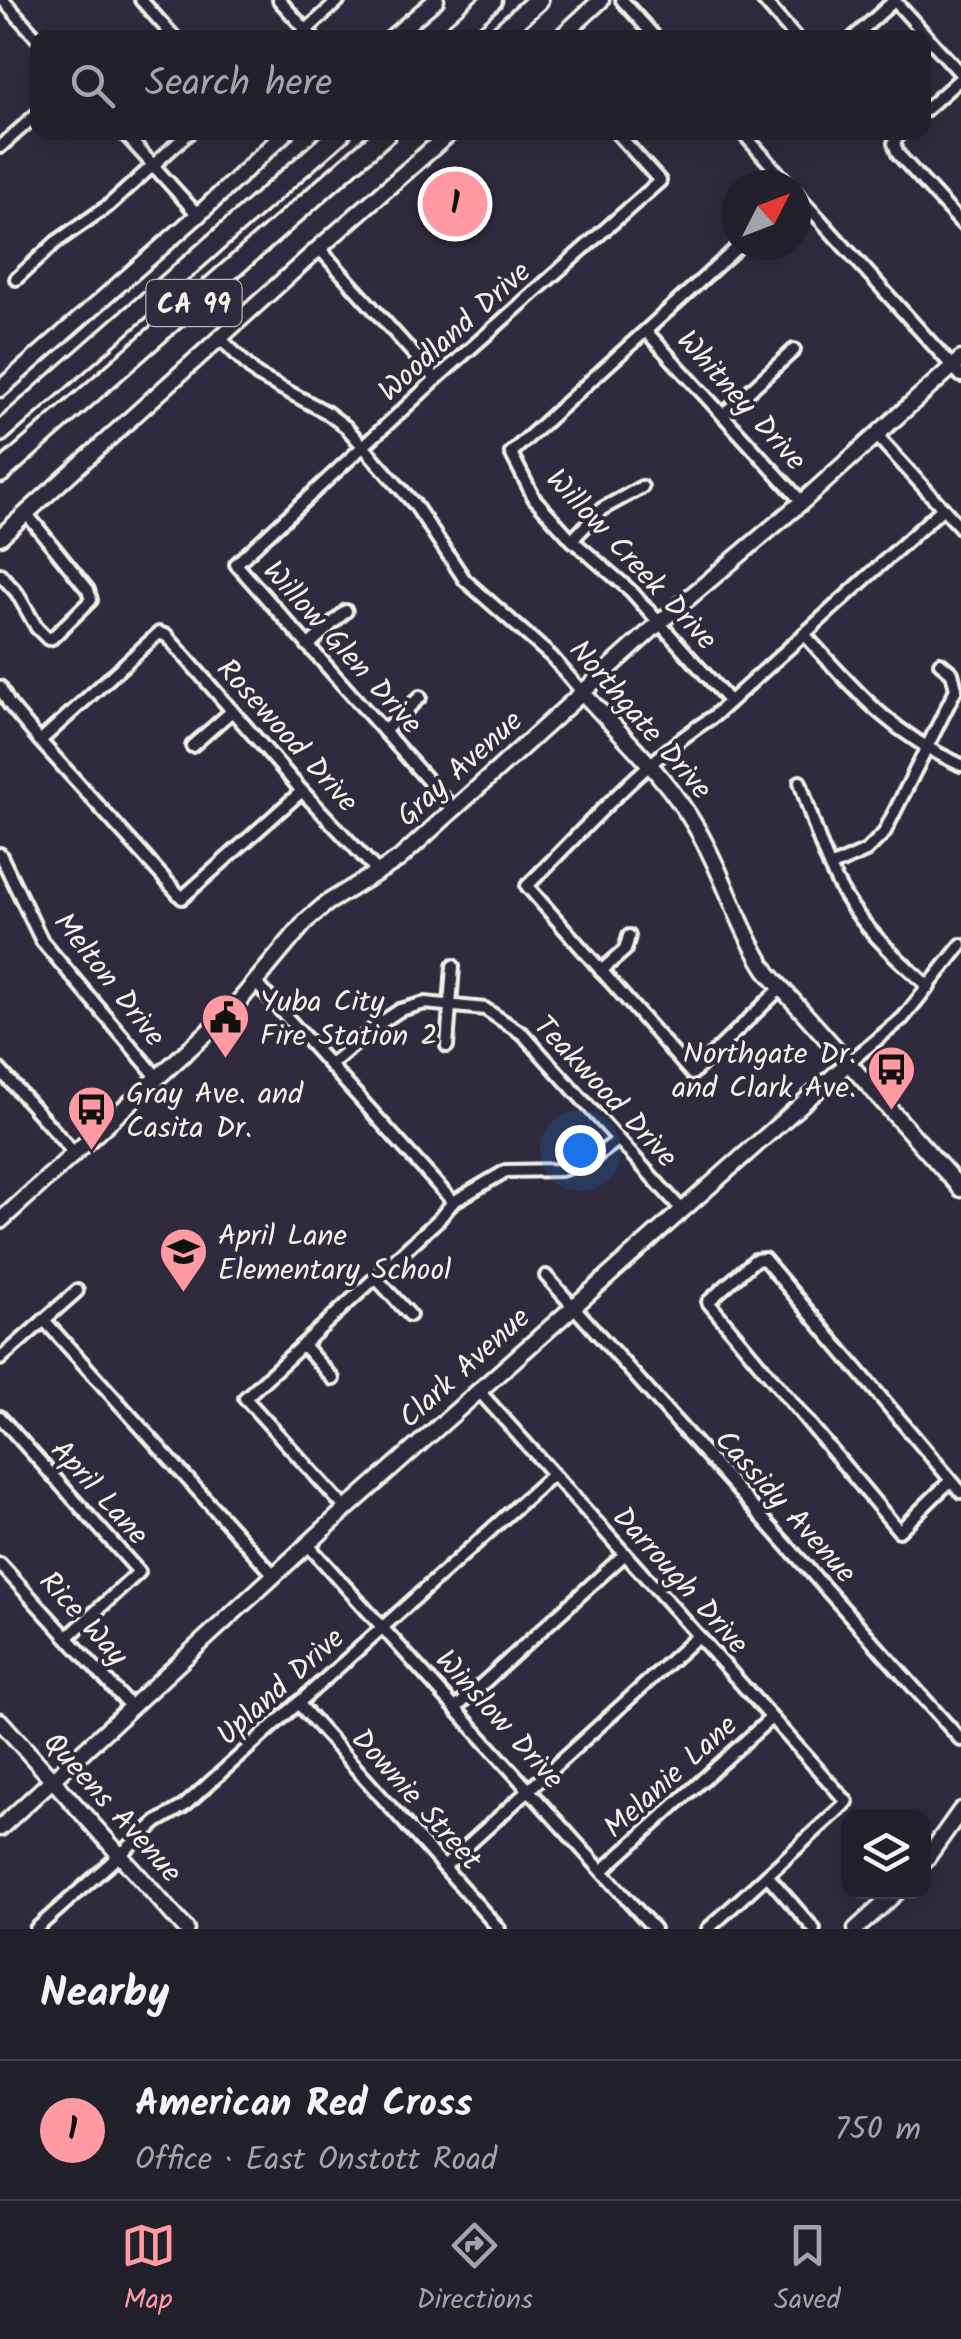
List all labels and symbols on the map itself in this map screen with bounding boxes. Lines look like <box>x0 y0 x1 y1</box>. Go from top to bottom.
pin: 1 <box>422 166 488 242</box>
north arrow <box>721 170 811 260</box>
street label: Woodland Drive <box>368 250 543 415</box>
road number: CA 99 <box>146 280 242 326</box>
street label: Whitney Drive <box>664 320 817 483</box>
street label: Willow Creek Drive <box>533 458 728 663</box>
street label: Willow Glen Drive <box>250 550 433 746</box>
street label: Northgate Drive <box>556 629 723 811</box>
street label: Rosewood Drive <box>204 648 369 825</box>
street label: Gray Avenue <box>386 699 535 840</box>
street label: Melton Drive <box>40 902 177 1058</box>
place label: Yuba City Fire Station 2 <box>260 979 438 1061</box>
public building icon: Yuba City Fire Station 2 <box>199 992 251 1060</box>
street label: Teakwood Drive <box>521 1005 688 1180</box>
place label: Northgate Dr. and Clark Ave. <box>672 1031 856 1113</box>
bus stop icon: Northgate Dr. and Clark Ave. <box>865 1044 917 1112</box>
place label: Gray Ave. and Casita Dr. <box>126 1071 304 1153</box>
bus stop icon: Gray Ave. and Casita Dr. <box>65 1084 117 1152</box>
your location <box>555 1125 606 1176</box>
place label: April Lane Elementary School <box>218 1213 451 1295</box>
school or university icon: April Lane Elementary School <box>157 1226 209 1294</box>
street label: Clark Avenue <box>388 1296 542 1441</box>
street label: Cassidy Avenue <box>702 1419 867 1596</box>
street label: April Lane <box>38 1429 160 1557</box>
street label: Darrough Drive <box>599 1496 760 1667</box>
street label: Rice Way <box>26 1560 139 1679</box>
street label: Upland Drive <box>206 1616 357 1759</box>
street label: Winslow Drive <box>422 1639 575 1801</box>
street label: Melanie Lane <box>593 1704 750 1851</box>
street label: Downie Street <box>338 1718 493 1883</box>
street label: Queens Avenue <box>30 1722 193 1895</box>

